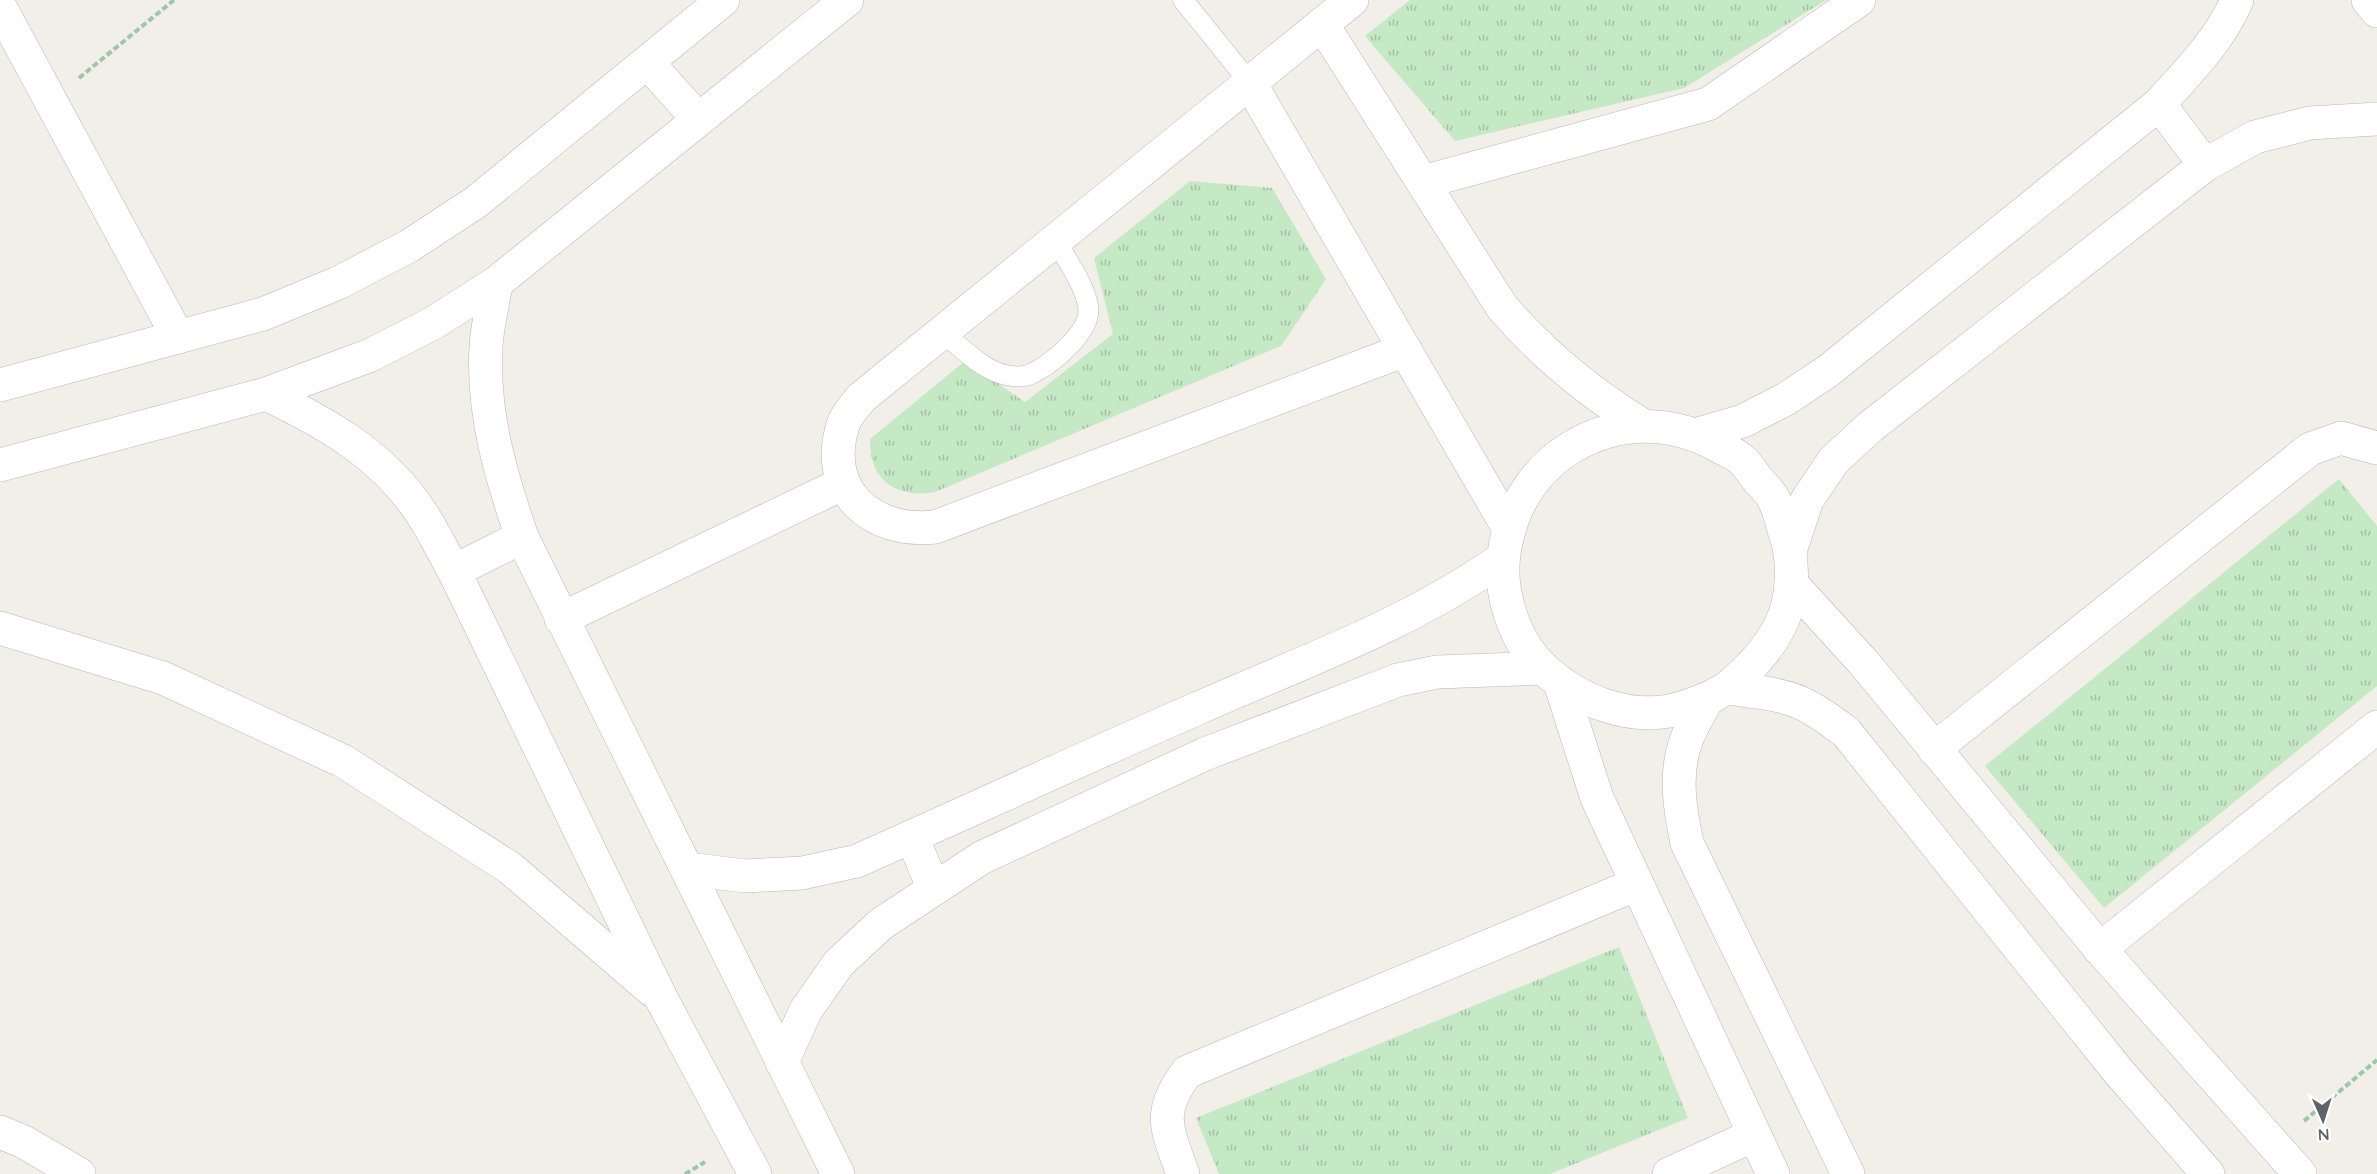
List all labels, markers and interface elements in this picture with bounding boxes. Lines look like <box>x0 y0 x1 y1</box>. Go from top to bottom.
north arrow <box>2293 1090 2353 1150</box>
text: N <box>2317 1125 2330 1145</box>

